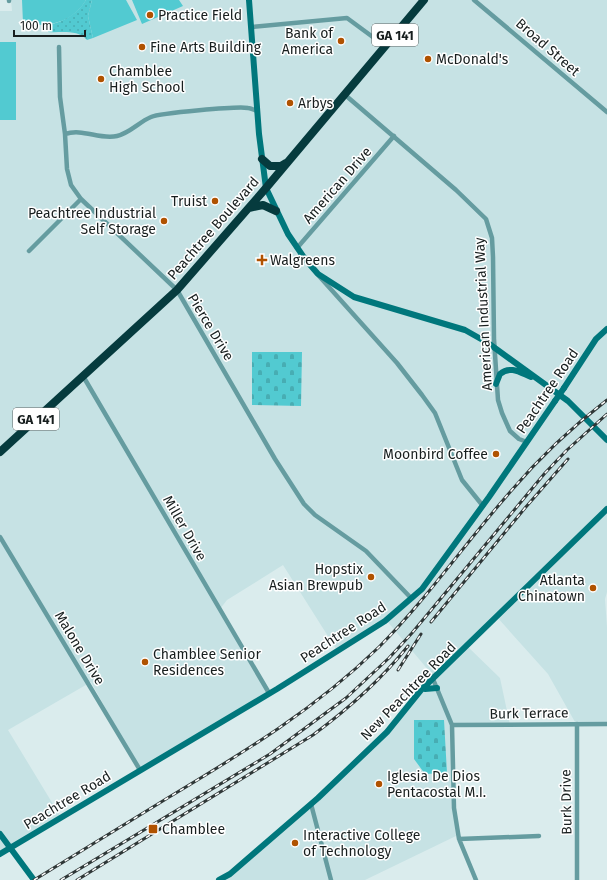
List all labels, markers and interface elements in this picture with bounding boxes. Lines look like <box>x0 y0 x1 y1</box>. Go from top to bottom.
place label: Practice Field <box>158 7 242 24</box>
marker: Practice Field <box>145 10 155 20</box>
scale bar <box>14 12 85 38</box>
street label: Broad Street <box>512 15 584 80</box>
text: 100 m <box>20 19 52 33</box>
road number: GA 141 <box>372 24 418 46</box>
place label: Bank of America <box>282 25 334 58</box>
marker: Bank of America <box>336 36 346 46</box>
place label: Fine Arts Building <box>150 39 262 56</box>
marker: Fine Arts Building <box>137 42 147 52</box>
place label: McDonald's <box>436 51 509 68</box>
marker: McDonald's <box>423 54 433 64</box>
place label: Chamblee High School <box>109 63 185 96</box>
marker: Chamblee High School <box>96 74 106 84</box>
place label: Arbys <box>298 95 333 112</box>
marker: Arbys <box>285 98 295 108</box>
street label: American Drive <box>299 144 375 227</box>
street label: Peachtree Boulevard <box>164 173 263 283</box>
place label: Truist <box>171 193 208 210</box>
marker: Truist <box>210 196 220 206</box>
place label: Peachtree Industrial Self Storage <box>28 205 156 238</box>
marker: Peachtree Industrial Self Storage <box>159 216 169 226</box>
street label: American Industrial Way <box>471 237 496 391</box>
place label: Walgreens <box>270 252 335 269</box>
marker: Walgreens <box>257 255 267 265</box>
street label: Pierce Drive <box>184 291 237 364</box>
street label: Peachtree Road <box>513 345 582 437</box>
road number: GA 141 <box>13 408 59 430</box>
place label: Moonbird Coffee <box>383 446 488 463</box>
marker: Moonbird Coffee <box>491 449 501 459</box>
street label: Miller Drive <box>159 493 210 564</box>
place label: Hopstix Asian Brewpub <box>269 561 363 594</box>
marker: Hopstix Asian Brewpub <box>366 572 376 582</box>
place label: Atlanta Chinatown <box>518 572 585 605</box>
marker: Atlanta Chinatown <box>588 583 598 593</box>
street label: Peachtree Road <box>297 598 389 667</box>
street label: Malone Drive <box>51 608 108 688</box>
street label: New Peachtree Road <box>357 639 460 744</box>
place label: Chamblee Senior Residences <box>153 646 261 679</box>
marker: Chamblee Senior Residences <box>140 657 150 667</box>
street label: Burk Terrace <box>489 704 569 723</box>
street label: Peachtree Road <box>20 768 114 833</box>
place label: Iglesia De Dios Pentacostal M.I. <box>387 768 486 801</box>
street label: Burk Drive <box>557 769 576 835</box>
marker: Iglesia De Dios Pentacostal M.I. <box>374 779 384 789</box>
place label: Chamblee <box>162 821 225 838</box>
marker: Chamblee <box>147 823 159 835</box>
place label: Interactive College of Technology <box>303 827 420 860</box>
marker: Interactive College of Technology <box>290 838 300 848</box>

